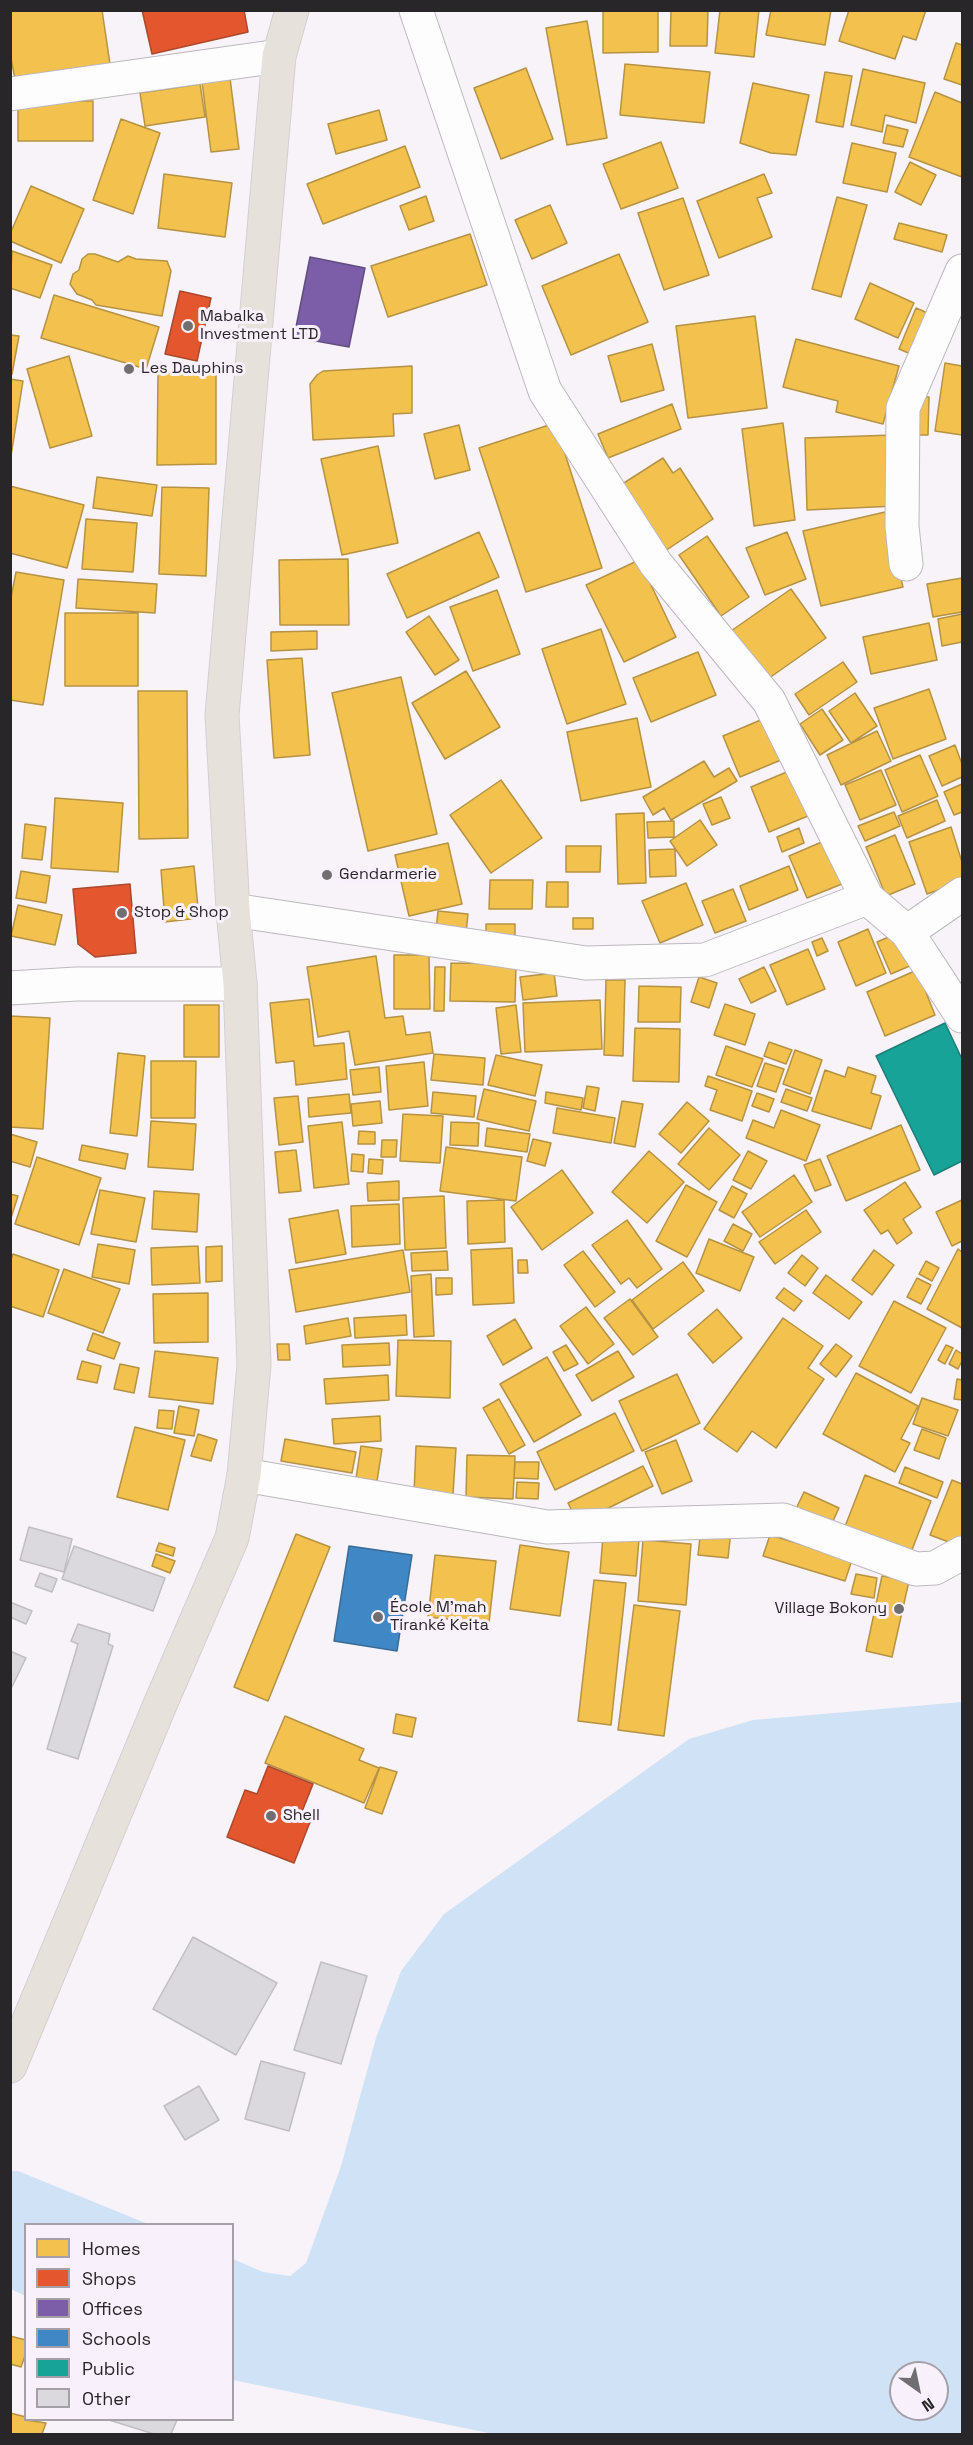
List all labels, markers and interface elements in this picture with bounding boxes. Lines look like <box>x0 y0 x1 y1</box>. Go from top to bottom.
place label: Mabalka Investment LTD <box>200 307 318 345</box>
marker: Mabalka Investment LTD <box>181 319 195 333</box>
place label: Les Dauphins <box>141 359 243 379</box>
marker: Les Dauphins <box>122 362 136 376</box>
place label: Gendarmerie <box>339 865 437 885</box>
marker: Gendarmerie <box>320 868 334 882</box>
place label: Stop & Shop <box>134 903 229 923</box>
marker: Stop & Shop <box>115 906 129 920</box>
place label: École M'mah Tiranké Keita <box>390 1598 489 1636</box>
place label: Village Bokony <box>774 1599 887 1619</box>
marker: Village Bokony <box>892 1602 906 1616</box>
marker: École M'mah Tiranké Keita <box>371 1610 385 1624</box>
place label: Shell <box>283 1806 320 1826</box>
marker: Shell <box>264 1809 278 1823</box>
legend <box>24 2223 234 2421</box>
text: Homes <box>82 2237 141 2260</box>
text: Shops <box>82 2267 136 2290</box>
text: Offices <box>82 2297 143 2320</box>
text: Schools <box>82 2327 151 2350</box>
text: Public <box>82 2357 135 2380</box>
north arrow <box>889 2361 949 2421</box>
text: Other <box>82 2387 131 2410</box>
text: N <box>918 2393 938 2417</box>

